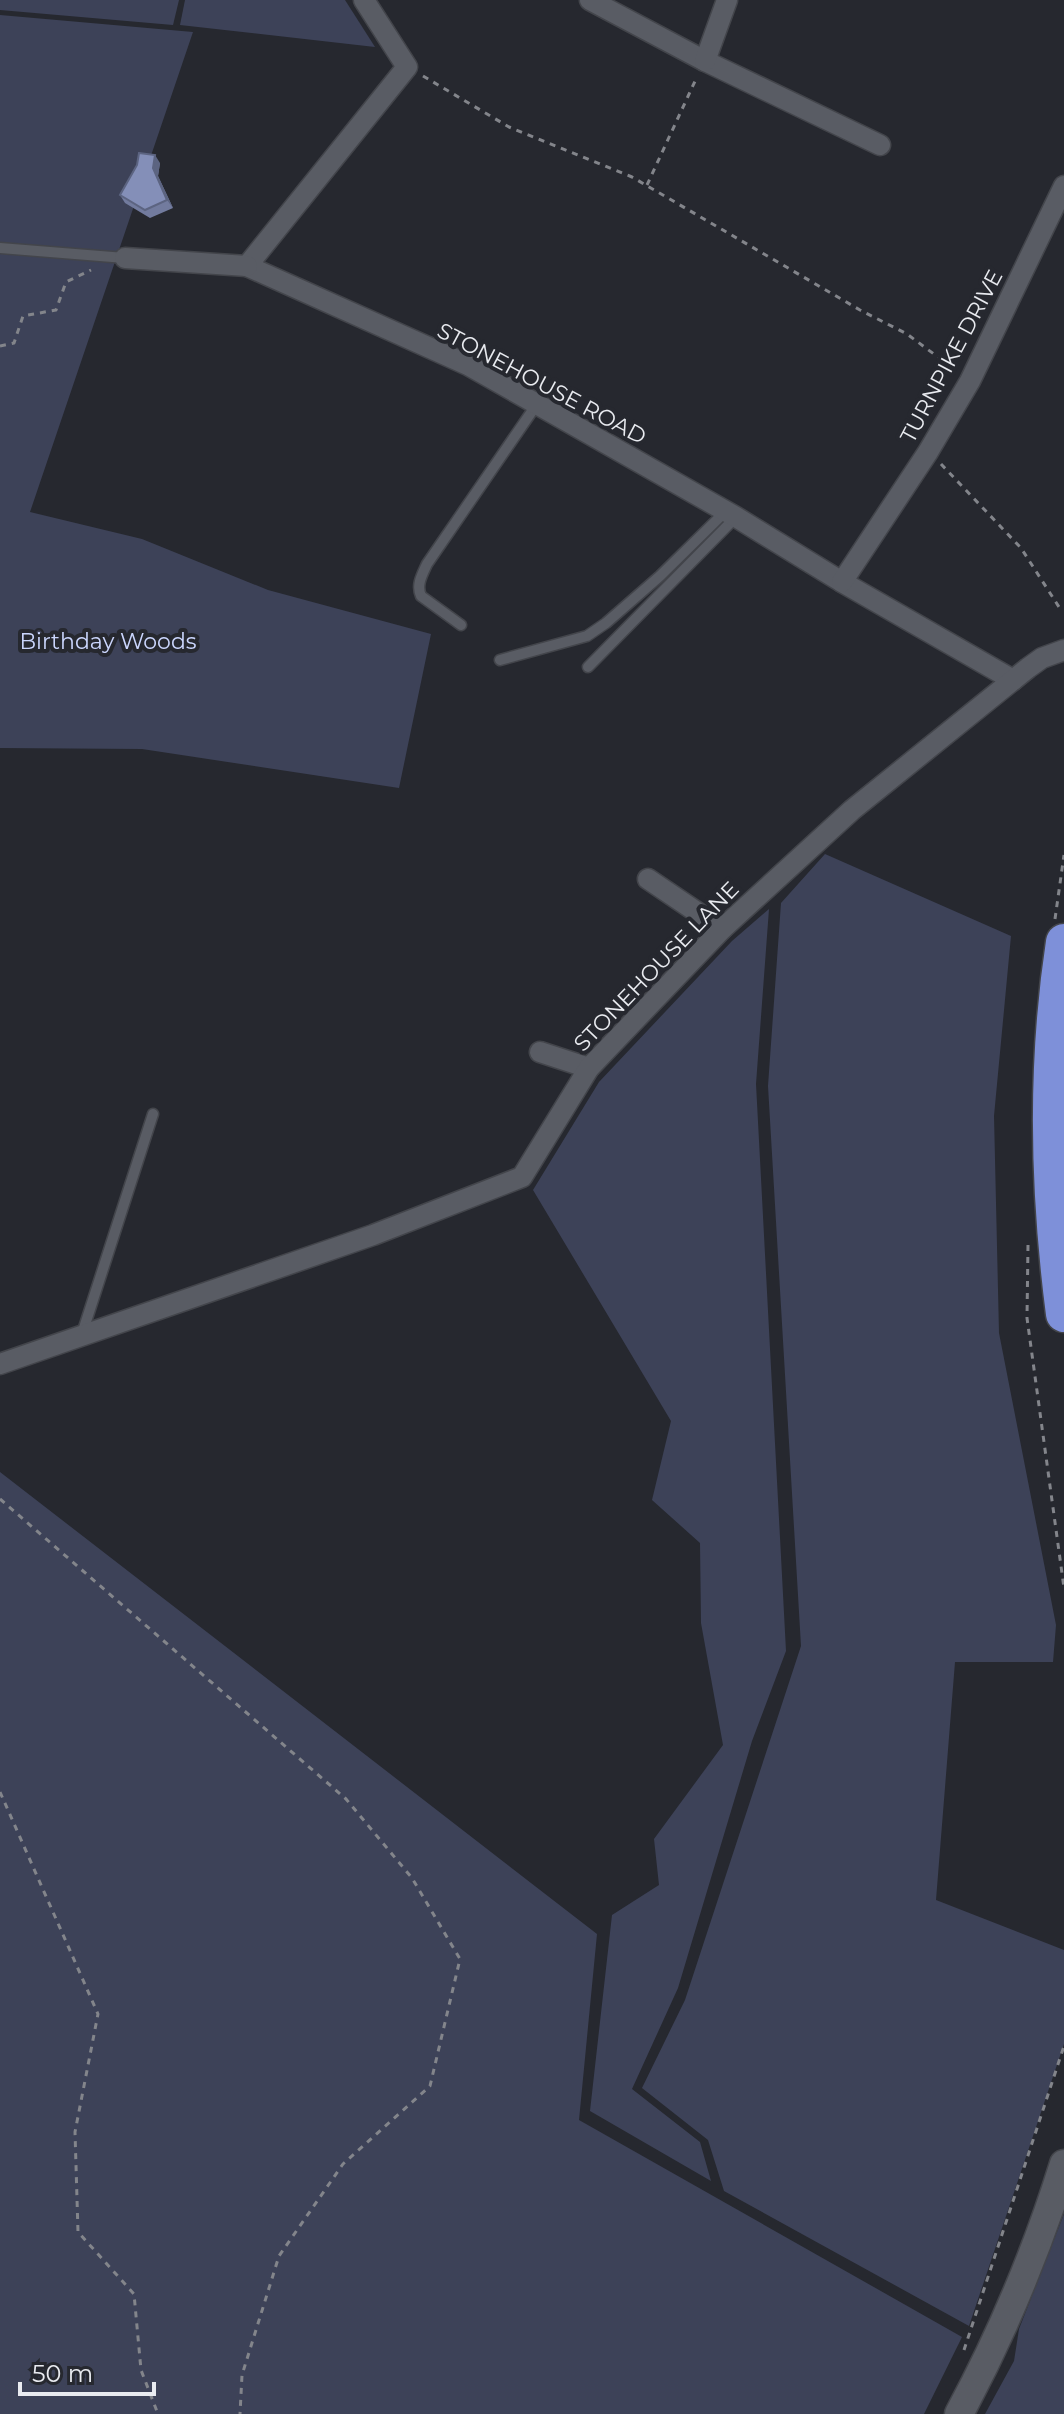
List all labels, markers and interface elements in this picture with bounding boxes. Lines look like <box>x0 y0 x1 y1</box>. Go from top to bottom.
street label: TURNPIKE DRIVE <box>894 265 1008 447</box>
street label: STONEHOUSE ROAD <box>433 317 651 450</box>
park label: Birthday Woods <box>19 628 197 655</box>
street label: STONEHOUSE LANE <box>568 876 745 1057</box>
scale bar <box>20 2346 154 2396</box>
text: 50 m <box>32 2359 93 2388</box>

